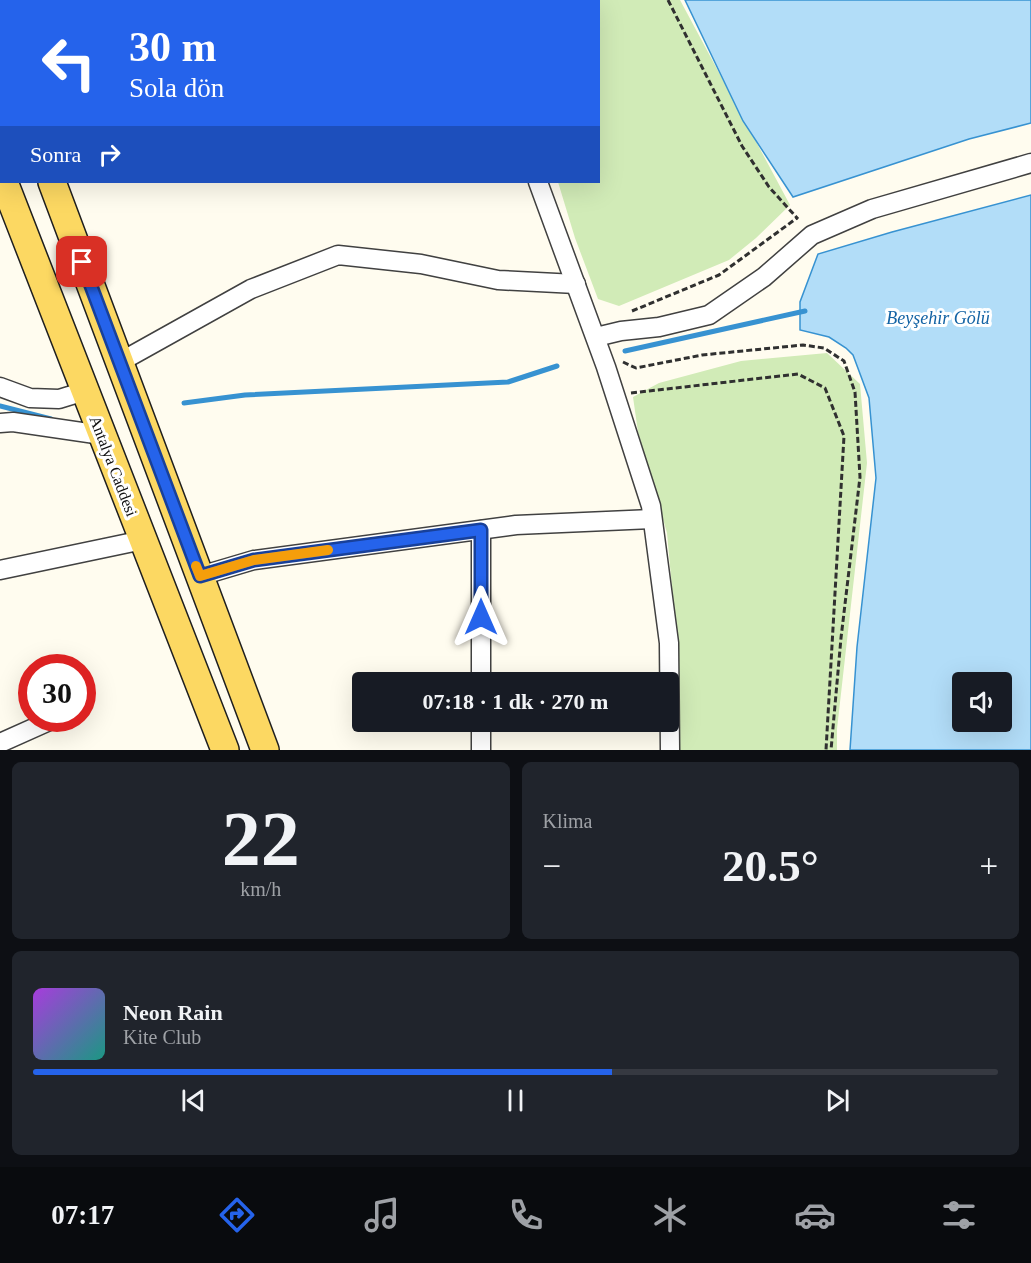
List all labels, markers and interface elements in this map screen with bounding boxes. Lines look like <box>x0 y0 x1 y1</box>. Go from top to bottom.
icon: left <box>30 24 108 102</box>
text: 30 m <box>129 24 217 70</box>
text: Sola dön <box>129 73 224 103</box>
icon: right <box>93 138 126 171</box>
text: Sonra <box>30 142 81 167</box>
pin <box>56 236 107 287</box>
icon: arrive <box>65 245 98 278</box>
water label: Beyşehir Gölü <box>886 308 990 328</box>
street label: Antalya Caddesi <box>86 414 141 520</box>
position arrow <box>449 585 513 649</box>
speed limit sign: 30 <box>18 654 96 732</box>
map controls <box>952 672 1012 732</box>
button: sound <box>952 672 1012 732</box>
text: 07:18 · 1 dk · 270 m <box>423 689 608 714</box>
text: 22 <box>222 795 300 882</box>
text: Klima <box>543 810 593 832</box>
text: 20.5° <box>722 841 819 891</box>
text: − <box>543 848 561 884</box>
text: + <box>979 848 998 884</box>
text: km/h <box>240 878 281 900</box>
text: Neon Rain <box>123 1000 223 1025</box>
text: Kite Club <box>123 1026 201 1048</box>
icon: previous <box>177 1084 210 1117</box>
icon: pause <box>499 1084 532 1117</box>
icon: next <box>821 1084 854 1117</box>
icon: directions <box>216 1194 258 1236</box>
icon: music <box>361 1194 403 1236</box>
icon: phone <box>505 1194 547 1236</box>
icon: climate <box>649 1194 691 1236</box>
icon: car <box>794 1194 836 1236</box>
icon: filters <box>938 1194 980 1236</box>
text: 07:17 <box>51 1200 114 1230</box>

